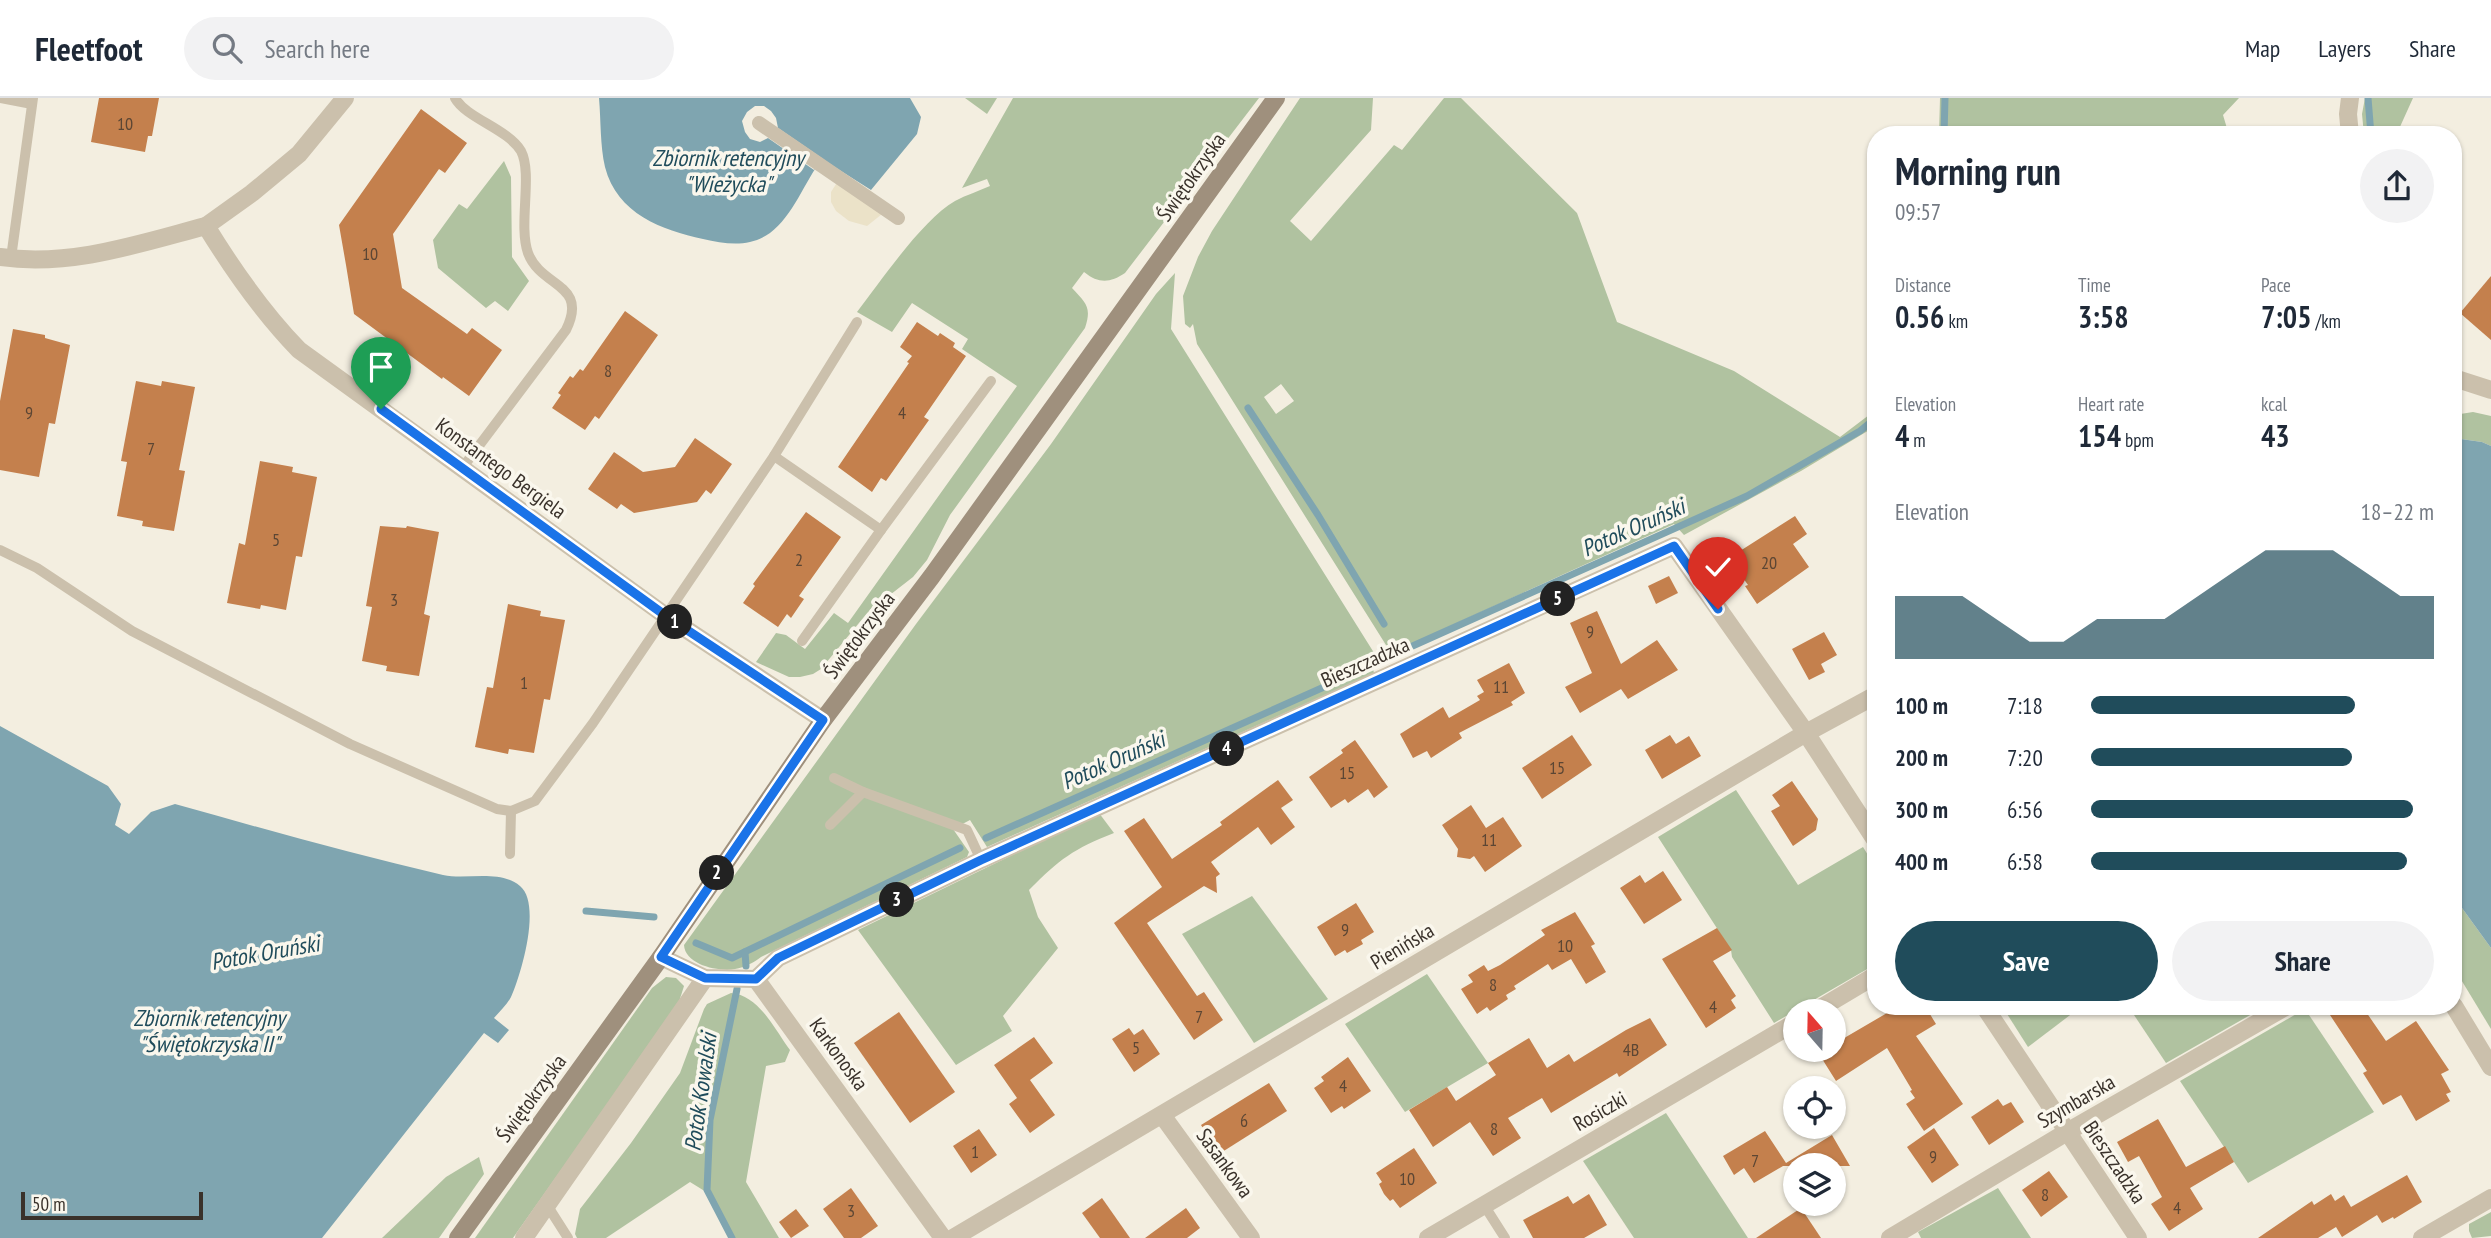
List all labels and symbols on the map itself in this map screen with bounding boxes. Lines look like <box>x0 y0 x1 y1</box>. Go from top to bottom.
house number: 10 <box>117 112 133 135</box>
street label: Świętokrzyska <box>1151 127 1231 227</box>
water label: Zbiornik retencyjny "Wieżycka" <box>652 143 807 198</box>
house number: 10 <box>362 242 378 265</box>
pin <box>351 337 411 409</box>
house number: 8 <box>604 359 612 382</box>
house number: 9 <box>25 401 33 424</box>
house number: 4 <box>898 401 906 424</box>
street label: Konstantego Bergiela <box>430 412 572 524</box>
house number: 7 <box>147 437 155 460</box>
water label: Potok Oruński <box>1577 490 1692 563</box>
house number: 5 <box>272 528 280 551</box>
pin <box>1688 537 1748 609</box>
house number: 2 <box>795 548 803 571</box>
house number: 20 <box>1761 551 1777 574</box>
pin: 5 <box>1540 582 1576 616</box>
street label: Świętokrzyska <box>817 586 901 684</box>
house number: 3 <box>390 588 398 611</box>
pin: 1 <box>658 604 692 640</box>
house number: 9 <box>1586 620 1594 643</box>
street label: Bieszczadzka <box>1317 631 1413 693</box>
house number: 1 <box>520 671 528 694</box>
house number: 11 <box>1493 675 1509 698</box>
water label: Potok Oruński <box>1057 723 1172 796</box>
pin: 4 <box>1210 732 1244 766</box>
house number: 15 <box>1549 756 1565 779</box>
house number: 15 <box>1339 761 1355 784</box>
house number: 11 <box>1481 828 1497 851</box>
pin: 2 <box>700 856 734 890</box>
pin: 3 <box>880 882 914 918</box>
street label: Pienińska <box>1365 917 1439 975</box>
house number: 9 <box>1341 918 1349 941</box>
water label: Potok Oruński <box>208 928 324 976</box>
house number: 10 <box>1557 934 1573 957</box>
house number: 8 <box>1489 973 1497 996</box>
house number: 4 <box>1709 995 1717 1018</box>
north arrow <box>1783 999 1846 1062</box>
water label: Zbiornik retencyjny "Świętokrzyska II" <box>133 1003 288 1058</box>
house number: 7 <box>1195 1005 1203 1028</box>
street label: Karkonoska <box>804 1012 874 1096</box>
water label: Potok Kowalski <box>677 1028 723 1153</box>
house number: 5 <box>1132 1036 1140 1059</box>
house number: 4B <box>1623 1038 1639 1061</box>
street label: Świętokrzyska <box>490 1049 572 1147</box>
street label: Szymbarska <box>2032 1068 2120 1134</box>
house number: 4 <box>1339 1074 1347 1097</box>
street label: Rosiczki <box>1568 1085 1632 1137</box>
house number: 6 <box>1240 1109 1248 1132</box>
street label: Bieszczadzka <box>2078 1116 2152 1208</box>
house number: 8 <box>1490 1117 1498 1140</box>
street label: Sasankowa <box>1191 1123 1259 1203</box>
house number: 1 <box>971 1140 979 1163</box>
house number: 9 <box>1929 1145 1937 1168</box>
house number: 7 <box>1751 1149 1759 1172</box>
house number: 10 <box>1399 1167 1415 1190</box>
house number: 8 <box>2041 1183 2049 1206</box>
scale bar <box>21 1189 203 1221</box>
house number: 4 <box>2173 1196 2181 1219</box>
house number: 3 <box>847 1199 855 1222</box>

